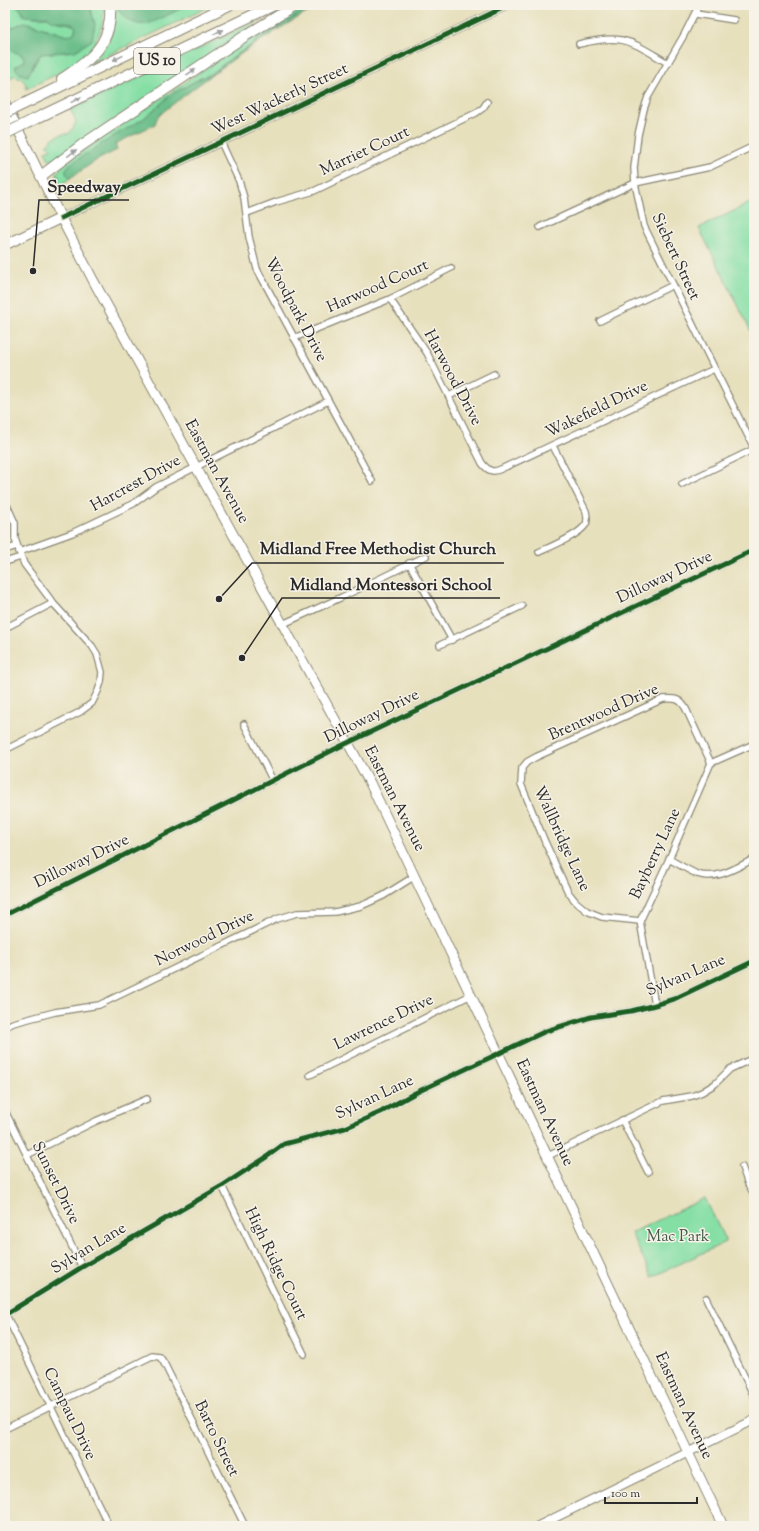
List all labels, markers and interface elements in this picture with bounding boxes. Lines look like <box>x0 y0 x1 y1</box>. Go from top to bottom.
one-way arrow <box>213 29 224 35</box>
road number: US 10 <box>134 48 180 74</box>
one-way arrow <box>113 55 124 61</box>
street label: West Wackerly Street <box>208 58 353 142</box>
one-way arrow <box>186 68 197 76</box>
one-way arrow <box>70 97 81 103</box>
street label: Marriet Court <box>316 121 414 183</box>
one-way arrow <box>67 149 77 157</box>
callout: Speedway <box>39 171 129 200</box>
text: Speedway <box>47 176 121 200</box>
street label: Siebert Street <box>645 210 705 305</box>
street label: Woodpark Drive <box>258 254 332 366</box>
street label: Harwood Court <box>323 254 433 320</box>
street label: Harwood Drive <box>417 326 487 430</box>
street label: Wakefield Drive <box>542 375 652 445</box>
street label: Eastman Avenue <box>178 416 254 528</box>
street label: Harcrest Drive <box>87 450 185 518</box>
callout: Midland Free Methodist Church <box>252 534 504 563</box>
text: Midland Free Methodist Church <box>260 538 496 562</box>
street label: Dilloway Drive <box>613 546 717 610</box>
callout: Midland Montessori School <box>282 569 500 598</box>
text: Midland Montessori School <box>290 574 492 598</box>
street label: Brentwood Drive <box>545 678 663 748</box>
street label: Dilloway Drive <box>321 684 423 750</box>
street label: Eastman Avenue <box>357 742 431 856</box>
street label: Wallbridge Lane <box>527 783 595 895</box>
street label: Bayberry Lane <box>625 805 687 903</box>
street label: Dilloway Drive <box>31 829 133 895</box>
street label: Norwood Drive <box>152 905 258 973</box>
street label: Sylvan Lane <box>643 949 729 1003</box>
street label: Lawrence Drive <box>330 989 438 1057</box>
street label: Eastman Avenue <box>509 1056 579 1170</box>
street label: Sylvan Lane <box>332 1070 418 1126</box>
street label: Sunset Drive <box>25 1138 85 1228</box>
street label: High Ridge Court <box>238 1204 313 1325</box>
street label: Sylvan Lane <box>47 1217 131 1281</box>
park label: Mac Park <box>646 1226 710 1249</box>
street label: Eastman Avenue <box>648 1349 718 1463</box>
street label: Campau Drive <box>37 1364 101 1464</box>
street label: Barto Street <box>188 1397 245 1481</box>
scale bar <box>605 1479 697 1505</box>
text: 100 m <box>611 1485 640 1503</box>

